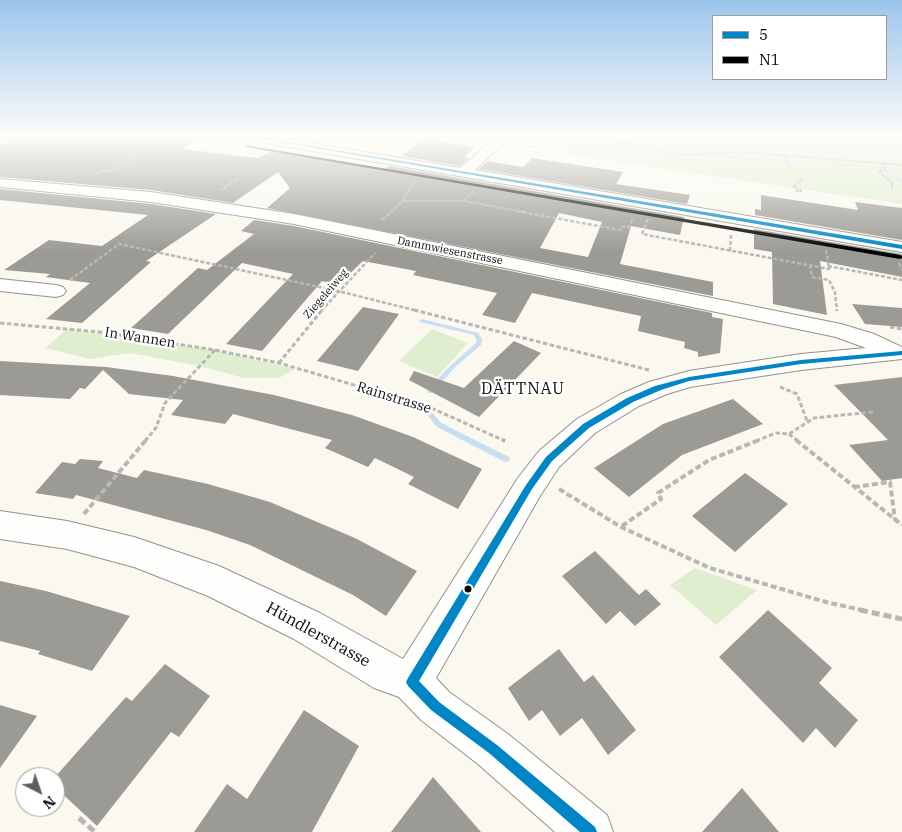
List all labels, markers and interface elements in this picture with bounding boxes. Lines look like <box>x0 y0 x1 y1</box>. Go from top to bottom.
legend <box>712 15 887 80</box>
text: 5 <box>759 25 768 44</box>
text: N1 <box>759 50 780 69</box>
street label: Dammwiesenstrasse <box>396 234 504 268</box>
street label: Ziegeleiweg <box>301 267 351 321</box>
street label: In Wannen <box>103 324 177 352</box>
street label: Rainstrasse <box>355 379 433 417</box>
district label: DÄTTNAU <box>480 379 566 399</box>
unlabelled marker <box>463 584 473 594</box>
street label: Hündlerstrasse <box>263 598 373 672</box>
north arrow <box>15 767 65 817</box>
text: N <box>39 792 59 813</box>

